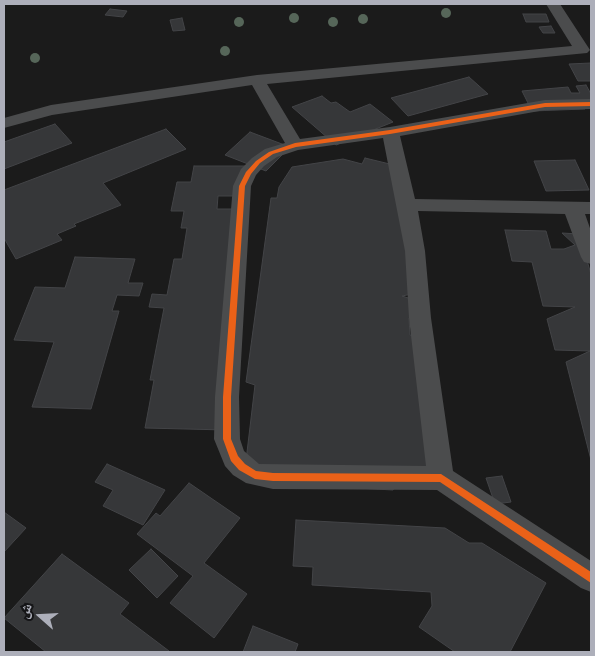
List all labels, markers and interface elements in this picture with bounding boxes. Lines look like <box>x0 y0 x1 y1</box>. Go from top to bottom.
north arrow <box>15 591 65 641</box>
text: ش <box>14 601 37 621</box>

